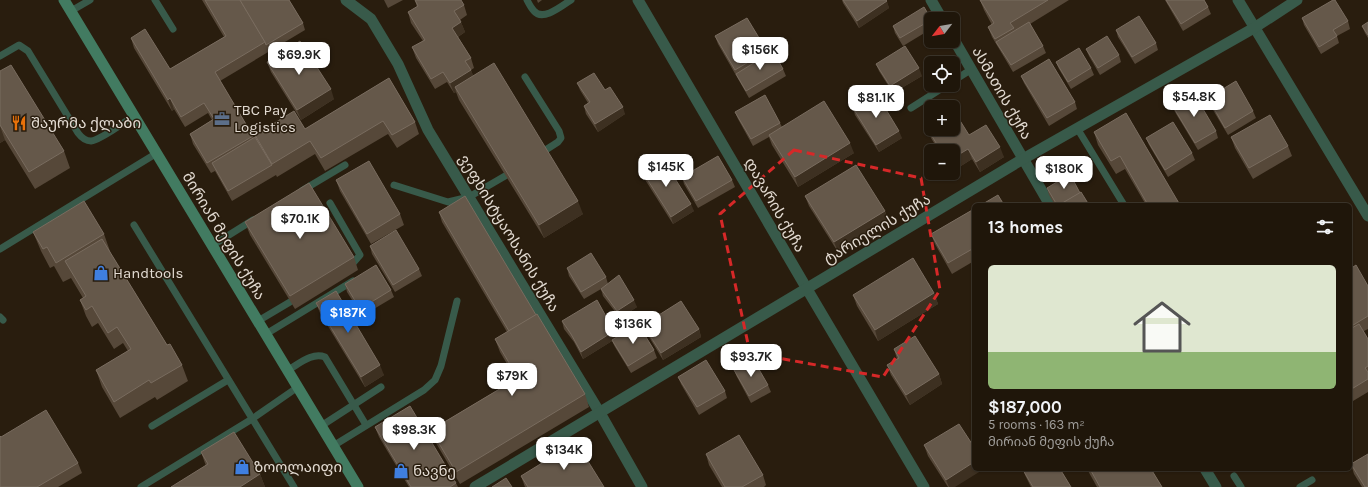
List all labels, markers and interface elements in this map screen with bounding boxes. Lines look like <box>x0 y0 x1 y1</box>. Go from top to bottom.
north arrow <box>924 12 960 48</box>
map controls <box>924 12 960 180</box>
pin: $156K <box>732 37 788 71</box>
pin: $69.9K <box>266 42 332 76</box>
text: $156K <box>741 42 779 57</box>
street label: ასმათის ქუჩა <box>968 43 1036 143</box>
text: $69.9K <box>277 47 321 62</box>
button: locate <box>924 56 960 92</box>
pin: $54.8K <box>1161 84 1227 118</box>
pin: $81.1K <box>843 85 909 119</box>
text: $54.8K <box>1172 89 1216 104</box>
text: $81.1K <box>857 90 895 105</box>
button: + <box>924 100 960 136</box>
place label: TBC Pay Logistics <box>234 101 296 136</box>
office icon: TBC Pay Logistics <box>213 110 231 128</box>
restaurant icon: შაურმა ქლაბი <box>10 114 28 132</box>
place label: შაურმა ქლაბი <box>31 114 141 132</box>
button: − <box>924 144 960 180</box>
street label: ვეფხისტყაოსანის ქუჩა <box>455 151 563 315</box>
pin: $145K <box>638 154 694 188</box>
street label: დავარის ქუჩა <box>741 155 809 255</box>
pin: $180K <box>1036 156 1092 190</box>
text: $145K <box>647 159 685 174</box>
text: $180K <box>1045 161 1083 176</box>
street label: მირიან მეფის ქუჩა <box>179 169 269 303</box>
street label: ტარიელის ქუჩა <box>820 190 934 268</box>
pin: $70.1K <box>267 206 333 240</box>
text: $70.1K <box>280 211 320 226</box>
icon: filters <box>1314 216 1336 238</box>
text: 13 homes <box>988 217 1063 237</box>
shop icon: Handtools <box>92 264 110 282</box>
place label: Handtools <box>113 264 183 282</box>
icon: home <box>1126 291 1198 363</box>
pin: $187K <box>320 300 376 334</box>
text: $187K <box>330 305 366 320</box>
pin: $136K <box>605 311 661 345</box>
text: $136K <box>614 316 652 331</box>
pin: $93.7K <box>718 344 784 378</box>
text: $93.7K <box>730 349 772 364</box>
pin: $79K <box>488 363 536 397</box>
text: $79K <box>496 368 528 383</box>
text: $187,000 <box>988 397 1062 417</box>
pin: $98.3K <box>381 417 447 451</box>
text: 5 rooms · 163 m² <box>988 417 1085 432</box>
text: $98.3K <box>392 422 436 437</box>
text: მირიან მეფის ქუჩა <box>988 434 1115 449</box>
pin: $134K <box>536 437 592 471</box>
text: $134K <box>545 442 583 457</box>
shop icon: ზოოლაიფი <box>233 458 251 476</box>
place label: ზოოლაიფი <box>254 458 342 476</box>
shop icon: ნავნე <box>392 462 410 480</box>
place label: ნავნე <box>413 462 456 480</box>

